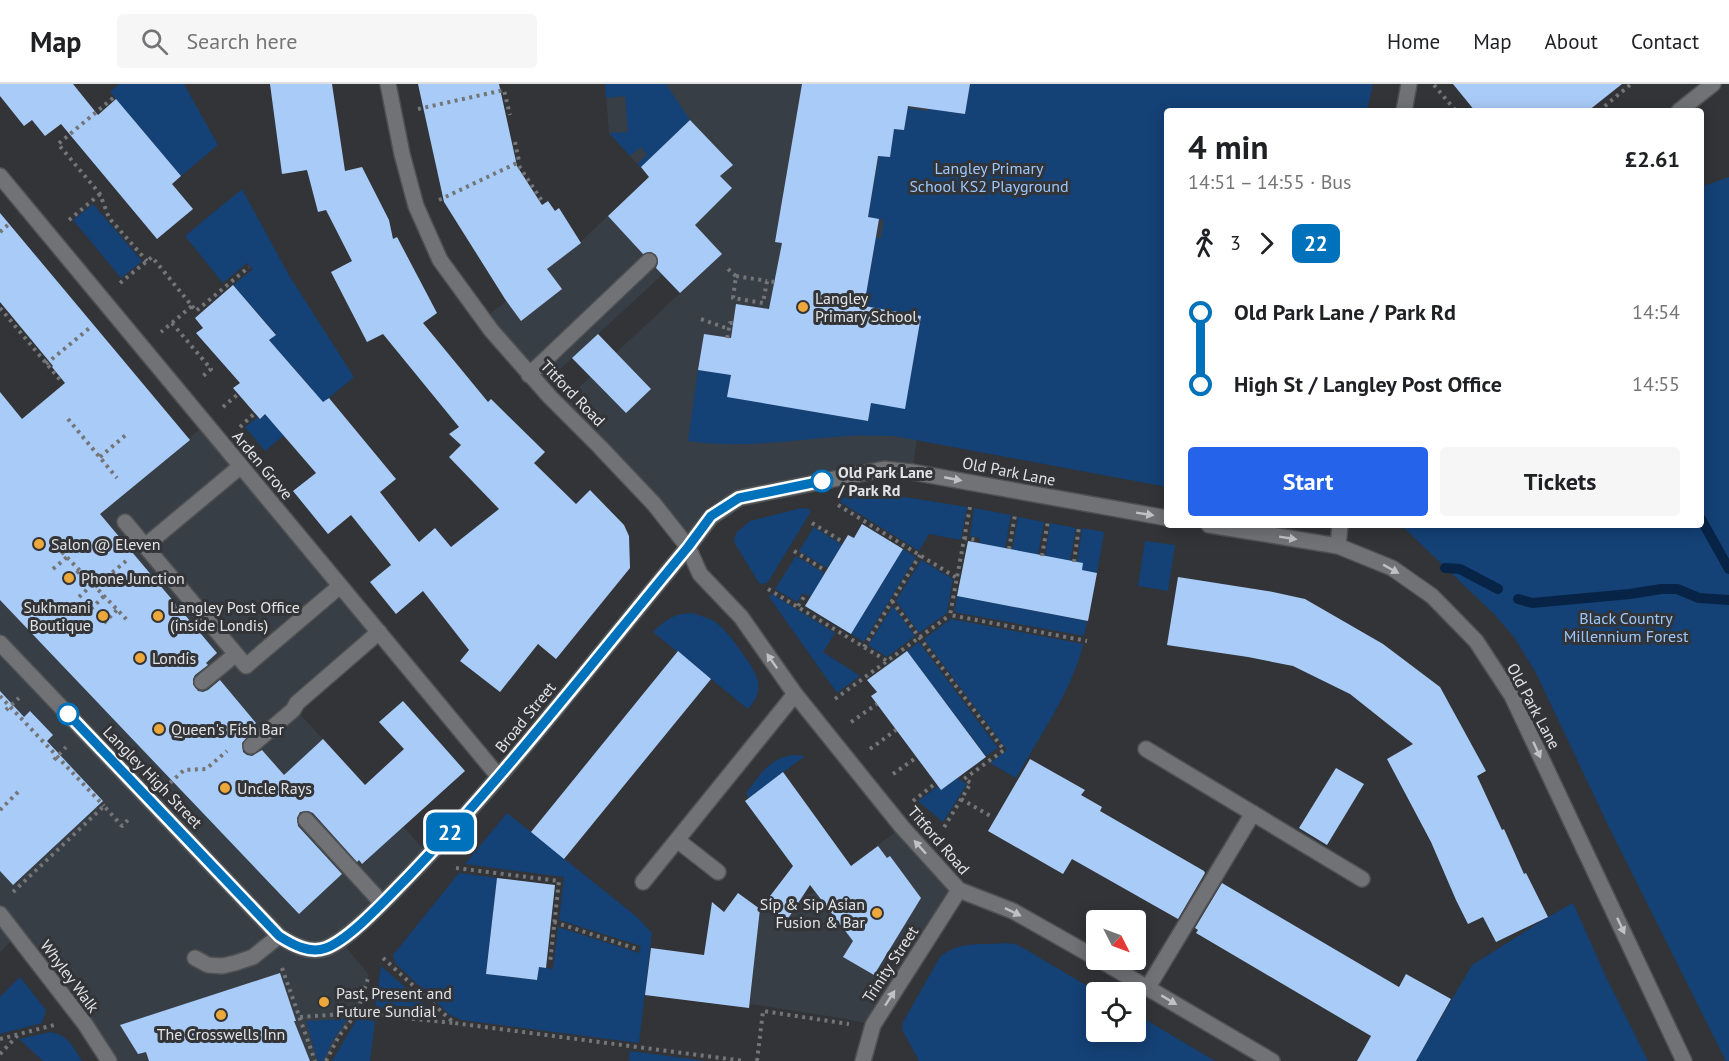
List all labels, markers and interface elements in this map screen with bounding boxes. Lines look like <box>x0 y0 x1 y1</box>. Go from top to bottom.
search box <box>117 14 537 68</box>
text: Map <box>30 23 81 60</box>
icon: search <box>138 25 171 58</box>
text: Search here <box>186 27 297 55</box>
text: Home <box>1387 28 1440 55</box>
text: Map <box>1473 28 1512 55</box>
text: About <box>1545 28 1598 55</box>
text: Contact <box>1631 28 1699 55</box>
text: 4 min <box>1188 125 1269 168</box>
text: £2.61 <box>1625 145 1680 173</box>
park label: Langley Primary School KS2 Playground <box>909 158 1069 196</box>
text: 14:51 – 14:55 · Bus <box>1188 169 1352 195</box>
icon: walk <box>1188 227 1221 260</box>
icon: forward <box>1250 227 1283 260</box>
text: 3 <box>1230 230 1241 256</box>
text: 22 <box>1304 230 1328 257</box>
place label: Langley Primary School <box>815 288 917 326</box>
text: Old Park Lane / Park Rd <box>1234 298 1456 326</box>
text: 14:54 <box>1632 299 1680 325</box>
marker: Langley Primary School <box>796 300 810 314</box>
street label: Titford Road <box>537 356 609 430</box>
text: High St / Langley Post Office <box>1234 370 1502 398</box>
text: 14:55 <box>1632 371 1680 397</box>
street label: Arden Grove <box>228 426 298 504</box>
button: Start <box>1188 447 1428 516</box>
button: Tickets <box>1440 447 1680 516</box>
street label: Old Park Lane <box>961 452 1057 490</box>
place label: Old Park Lane / Park Rd <box>837 462 933 500</box>
marker: Old Park Lane / Park Rd <box>811 470 833 492</box>
one-way arrow <box>944 475 963 484</box>
one-way arrow <box>1135 510 1154 519</box>
one-way arrow <box>1279 533 1298 542</box>
place label: Salon @ Eleven <box>51 534 160 554</box>
marker: Salon @ Eleven <box>32 537 46 551</box>
one-way arrow <box>1383 564 1400 574</box>
place label: Phone Junction <box>81 568 185 588</box>
marker: Phone Junction <box>62 571 76 585</box>
place label: Sukhmani Boutique <box>23 597 91 635</box>
place label: Langley Post Office (inside Londis) <box>170 597 300 635</box>
park label: Black Country Millennium Forest <box>1564 608 1689 646</box>
marker: Sukhmani Boutique <box>96 609 110 623</box>
marker: Langley Post Office (inside Londis) <box>151 609 165 623</box>
place label: Londis <box>152 648 197 668</box>
marker: Londis <box>133 651 147 665</box>
one-way arrow <box>766 654 778 670</box>
street label: Old Park Lane <box>1503 660 1565 752</box>
street label: Broad Street <box>490 677 560 756</box>
unlabelled marker <box>57 703 79 725</box>
place label: Queen's Fish Bar <box>171 719 285 739</box>
street label: Langley High Street <box>99 722 207 833</box>
marker: Queen's Fish Bar <box>152 722 166 736</box>
one-way arrow <box>1533 741 1542 758</box>
place label: Uncle Rays <box>237 778 312 798</box>
marker: Uncle Rays <box>218 781 232 795</box>
street label: Titford Road <box>904 802 974 878</box>
line badge: 22 <box>423 812 477 852</box>
text: 22 <box>438 819 462 846</box>
one-way arrow <box>913 839 927 854</box>
place label: Sip & Sip Asian Fusion & Bar <box>760 894 866 932</box>
marker: Sip & Sip Asian Fusion & Bar <box>870 906 884 920</box>
one-way arrow <box>1005 907 1022 916</box>
north arrow <box>1086 910 1146 970</box>
map controls <box>1086 910 1146 1042</box>
one-way arrow <box>1616 918 1625 935</box>
street label: Trinity Street <box>858 921 922 1006</box>
street label: Whyley Walk <box>36 936 104 1016</box>
button: locate <box>1086 982 1146 1042</box>
place label: Past, Present and Future Sundial <box>336 983 452 1021</box>
one-way arrow <box>884 990 895 1006</box>
one-way arrow <box>1161 994 1177 1005</box>
marker: Past, Present and Future Sundial <box>317 995 331 1009</box>
marker: The Crosswells Inn <box>214 1008 228 1022</box>
place label: The Crosswells Inn <box>157 1024 285 1044</box>

